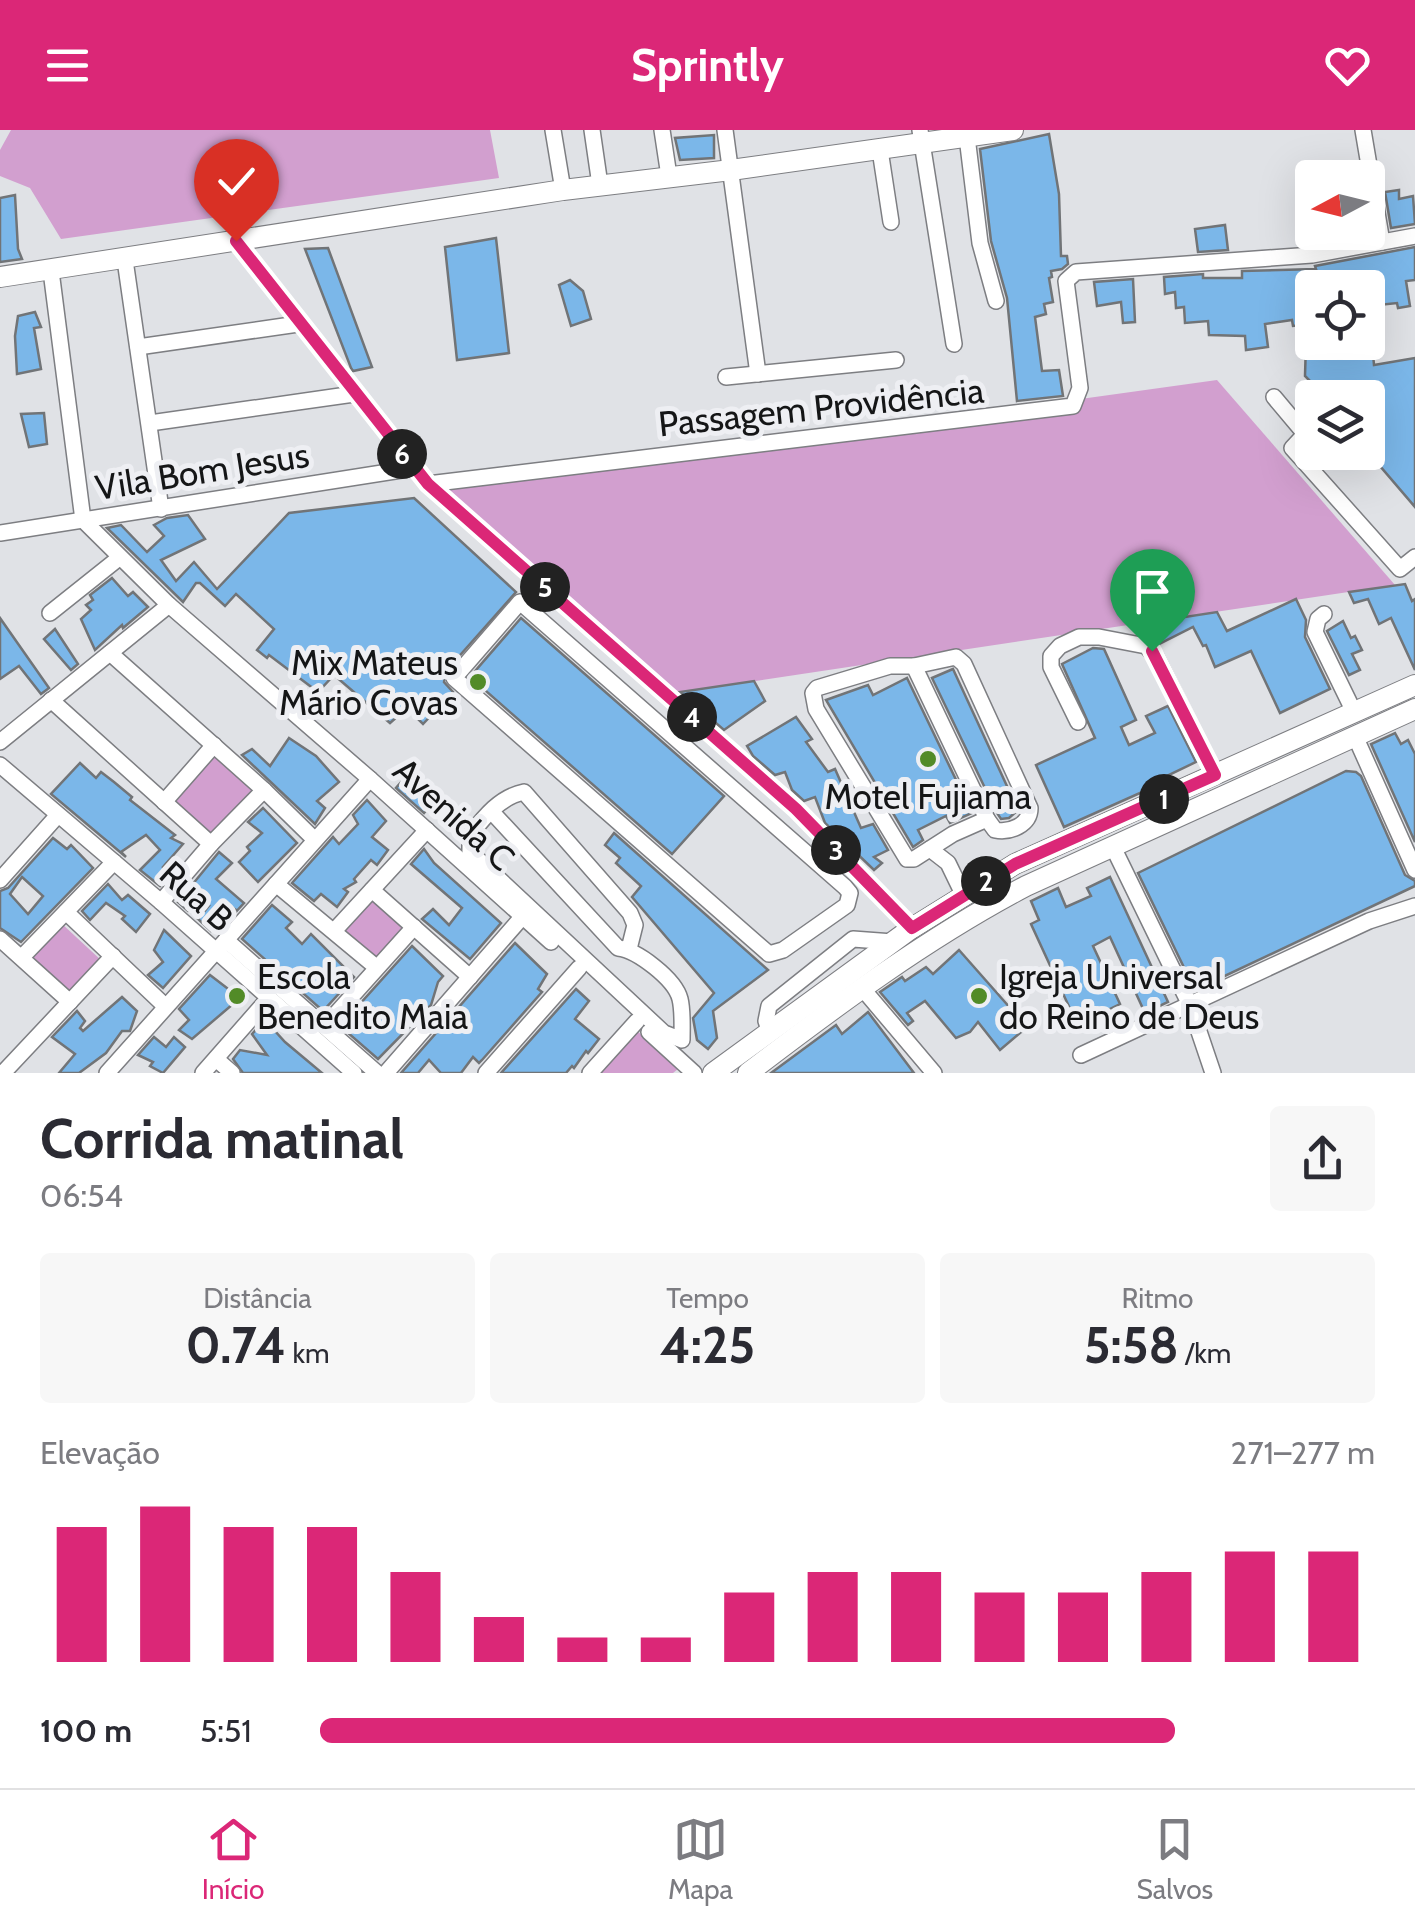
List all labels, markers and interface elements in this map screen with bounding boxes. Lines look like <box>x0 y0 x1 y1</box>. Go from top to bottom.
icon: menu <box>40 38 95 93</box>
text: Sprintly <box>631 38 784 92</box>
icon: heart <box>1320 38 1375 93</box>
pin <box>194 139 279 242</box>
icon: check <box>209 154 264 209</box>
north arrow <box>1295 160 1385 250</box>
map controls <box>1295 160 1385 470</box>
button: locate <box>1295 270 1385 360</box>
street label: Passagem Providência <box>656 369 986 445</box>
button: layers <box>1295 380 1385 470</box>
pin: 6 <box>377 429 427 479</box>
street label: Vila Bom Jesus <box>92 433 312 509</box>
text: 6 <box>394 437 410 471</box>
pin <box>1110 549 1195 652</box>
pin: 5 <box>520 562 570 612</box>
icon: arrive <box>1125 564 1180 619</box>
text: 5 <box>537 570 553 604</box>
place label: Mix Mateus Mário Covas <box>279 641 458 724</box>
marker: Mix Mateus Mário Covas <box>467 671 489 693</box>
pin: 4 <box>667 692 717 742</box>
text: 4 <box>683 700 701 734</box>
marker: Motel Fujiama <box>917 748 939 770</box>
street label: Avenida C <box>385 749 523 879</box>
pin: 1 <box>1139 774 1189 824</box>
place label: Motel Fujiama <box>824 775 1032 818</box>
text: 1 <box>1159 782 1169 816</box>
pin: 3 <box>811 825 861 875</box>
text: 3 <box>828 833 844 867</box>
street label: Rua B <box>151 852 243 940</box>
pin: 2 <box>961 856 1011 906</box>
text: 2 <box>979 864 993 898</box>
place label: Escola Benedito Maia <box>257 955 468 1038</box>
place label: Igreja Universal do Reino de Deus <box>999 955 1259 1038</box>
marker: Escola Benedito Maia <box>226 985 248 1007</box>
marker: Igreja Universal do Reino de Deus <box>968 985 990 1007</box>
text: Corrida matinal <box>40 1105 404 1172</box>
button: share <box>1270 1106 1375 1211</box>
text: 06:54 <box>40 1176 123 1215</box>
text: Distância <box>203 1281 312 1315</box>
text: Tempo <box>666 1281 749 1315</box>
text: Ritmo <box>1121 1281 1194 1315</box>
text: 0.74 <box>185 1315 286 1376</box>
text: 4:25 <box>660 1315 755 1376</box>
text: 5:58 <box>1084 1315 1179 1376</box>
text: km <box>286 1336 330 1370</box>
text: /km <box>1179 1336 1231 1370</box>
text: Elevação <box>40 1433 160 1472</box>
text: 271–277 m <box>1231 1433 1375 1472</box>
text: 100 m <box>40 1711 132 1750</box>
text: 5:51 <box>200 1711 252 1750</box>
tab: Início <box>202 1812 264 1906</box>
tab: Mapa <box>668 1812 733 1906</box>
tab: Salvos <box>1136 1812 1213 1906</box>

